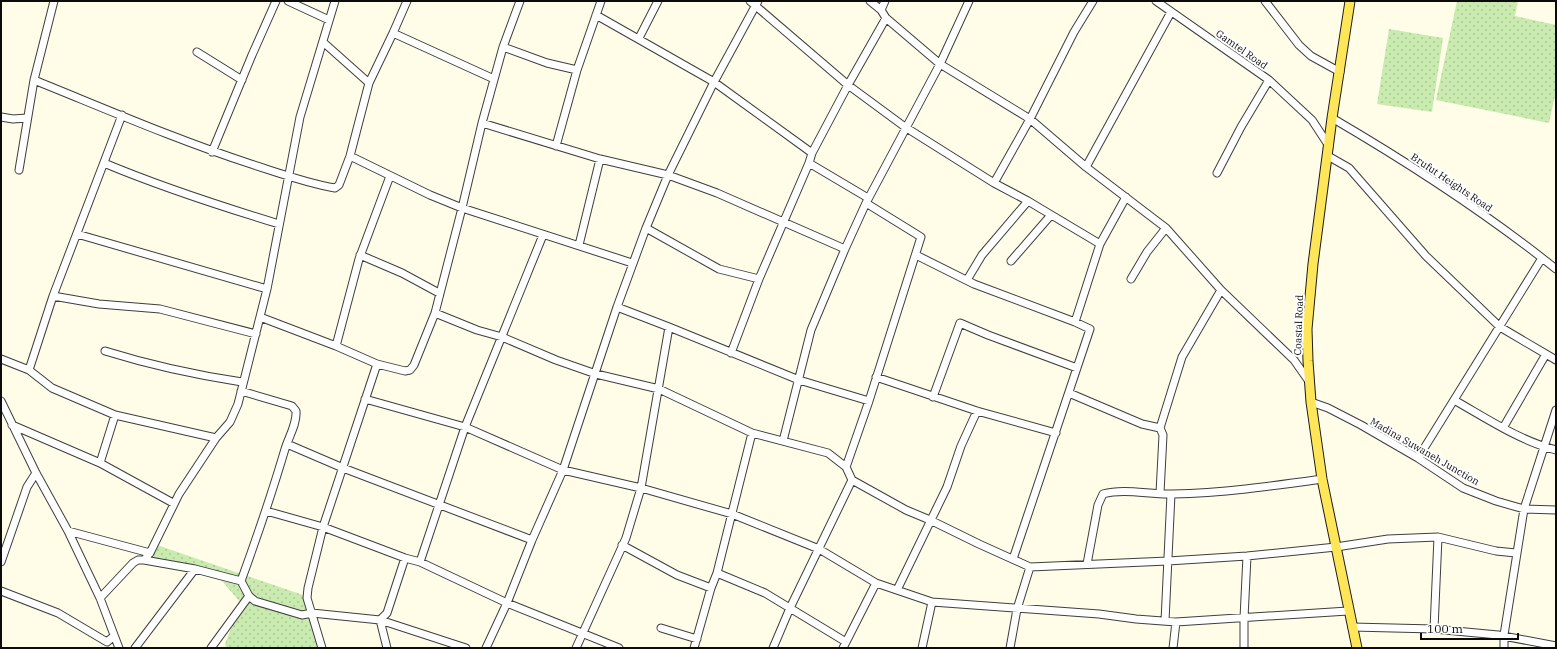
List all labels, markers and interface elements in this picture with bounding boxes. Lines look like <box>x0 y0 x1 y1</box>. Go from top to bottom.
street label: Gamtel Road <box>1213 27 1270 72</box>
street label: Brufut Heights Road <box>1408 150 1495 215</box>
street label: Coastal Road <box>1291 295 1306 356</box>
street label: Madina Suwaneh Junction <box>1368 415 1482 488</box>
scale bar <box>1421 615 1518 641</box>
text: 100 m <box>1427 621 1463 636</box>

